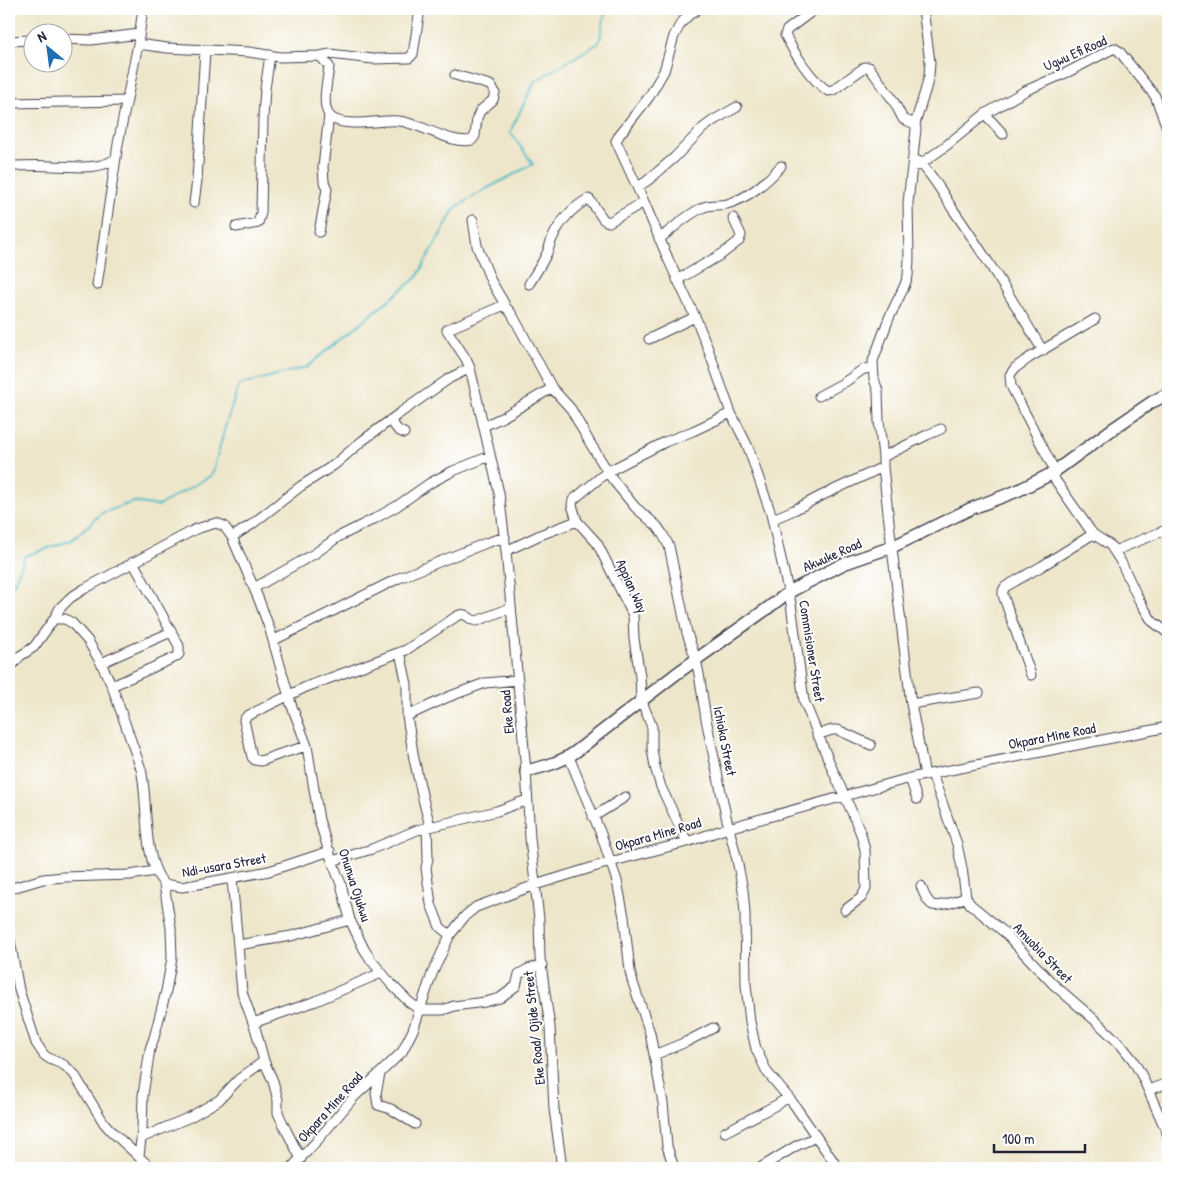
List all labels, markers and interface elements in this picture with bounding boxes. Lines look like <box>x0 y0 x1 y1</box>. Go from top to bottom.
north arrow <box>22 22 72 72</box>
text: N <box>34 26 50 46</box>
street label: Ugwu Efi Road <box>1040 30 1110 76</box>
street label: Akwuke Road <box>799 533 865 576</box>
street label: Appian Way <box>611 556 653 616</box>
street label: Commisioner Street <box>795 599 830 703</box>
street label: Eke Road <box>495 689 518 735</box>
street label: Ichioka Street <box>709 704 742 777</box>
street label: Okpara Mine Road <box>1007 718 1098 754</box>
street label: Okpara Mine Road <box>613 812 704 856</box>
street label: Onunwa Ojukwu <box>334 846 376 925</box>
street label: Ndi-usara Street <box>180 848 268 881</box>
street label: Amuobia Street <box>1009 918 1077 987</box>
street label: Eke Road/ Ojide Street <box>518 970 550 1086</box>
street label: Okpara Mine Road <box>293 1067 367 1147</box>
scale bar <box>994 1122 1086 1154</box>
text: 100 m <box>1002 1128 1035 1149</box>

